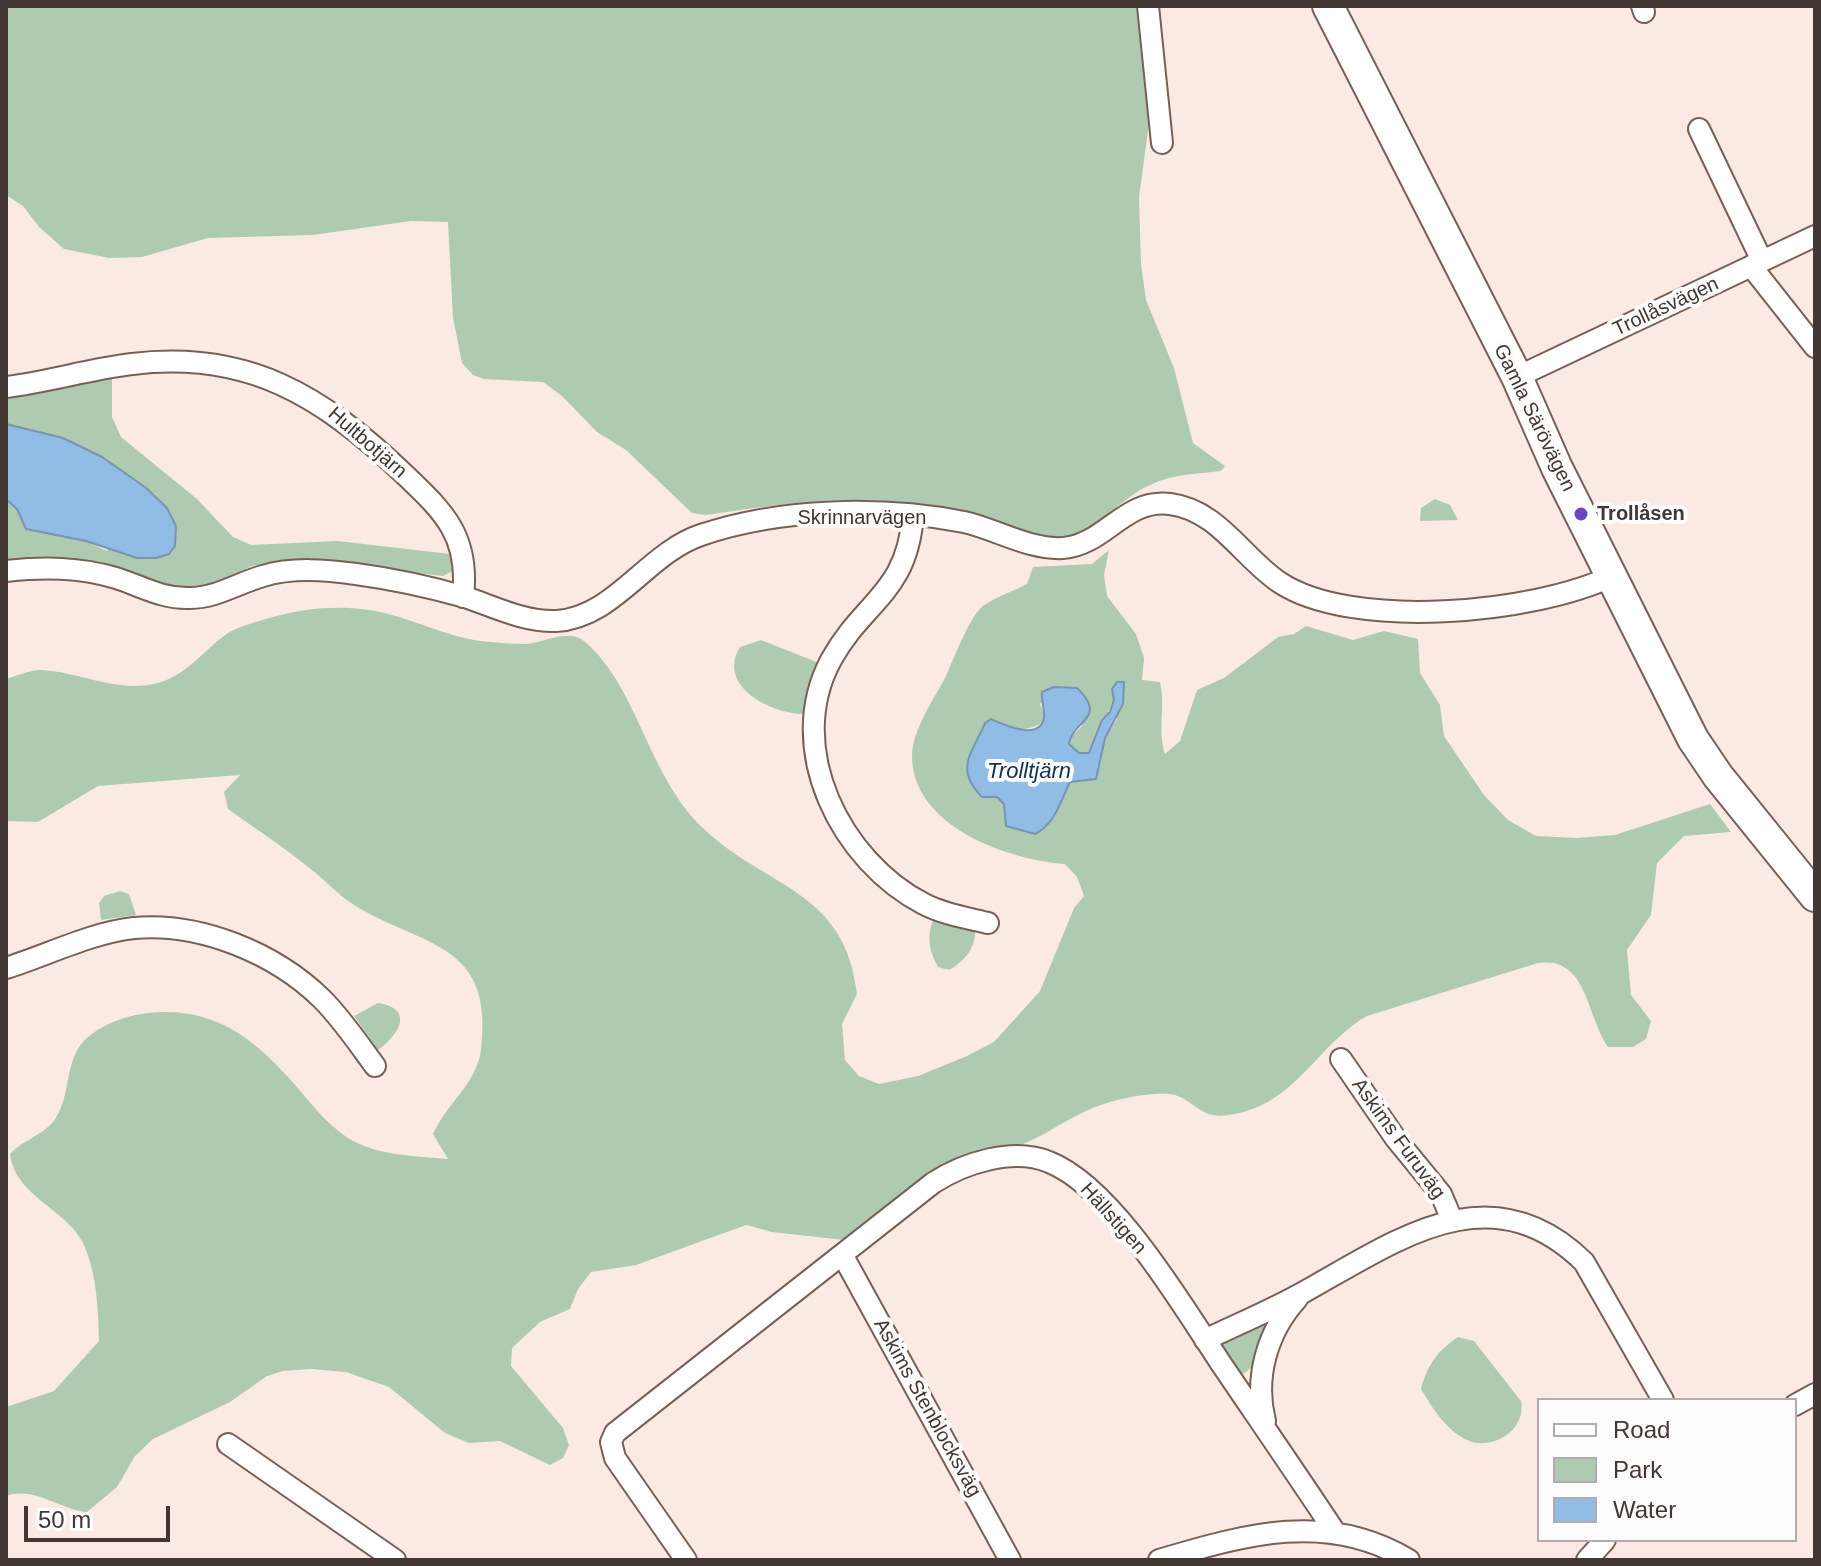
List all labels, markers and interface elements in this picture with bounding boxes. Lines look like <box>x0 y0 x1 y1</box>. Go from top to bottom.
street label: Trollåsvägen <box>1609 272 1723 342</box>
street label: Gamla Särövägen <box>1488 340 1580 496</box>
street label: Hultbotjärn <box>323 402 411 484</box>
place label: Trollåsen <box>1597 502 1685 526</box>
marker: Trollåsen <box>1572 505 1590 523</box>
street label: Skrinnarvägen <box>798 506 926 530</box>
water label: Trolltjärn <box>987 759 1071 785</box>
street label: Askims Furuväg <box>1346 1074 1450 1204</box>
street label: Hällstigen <box>1075 1178 1151 1260</box>
street label: Askims Stenblocksväg <box>868 1315 986 1501</box>
legend <box>1537 1398 1797 1542</box>
text: Road <box>1613 1416 1670 1443</box>
text: Park <box>1613 1456 1662 1483</box>
scale bar <box>28 1490 174 1540</box>
text: Water <box>1613 1496 1676 1523</box>
text: 50 m <box>38 1506 91 1533</box>

